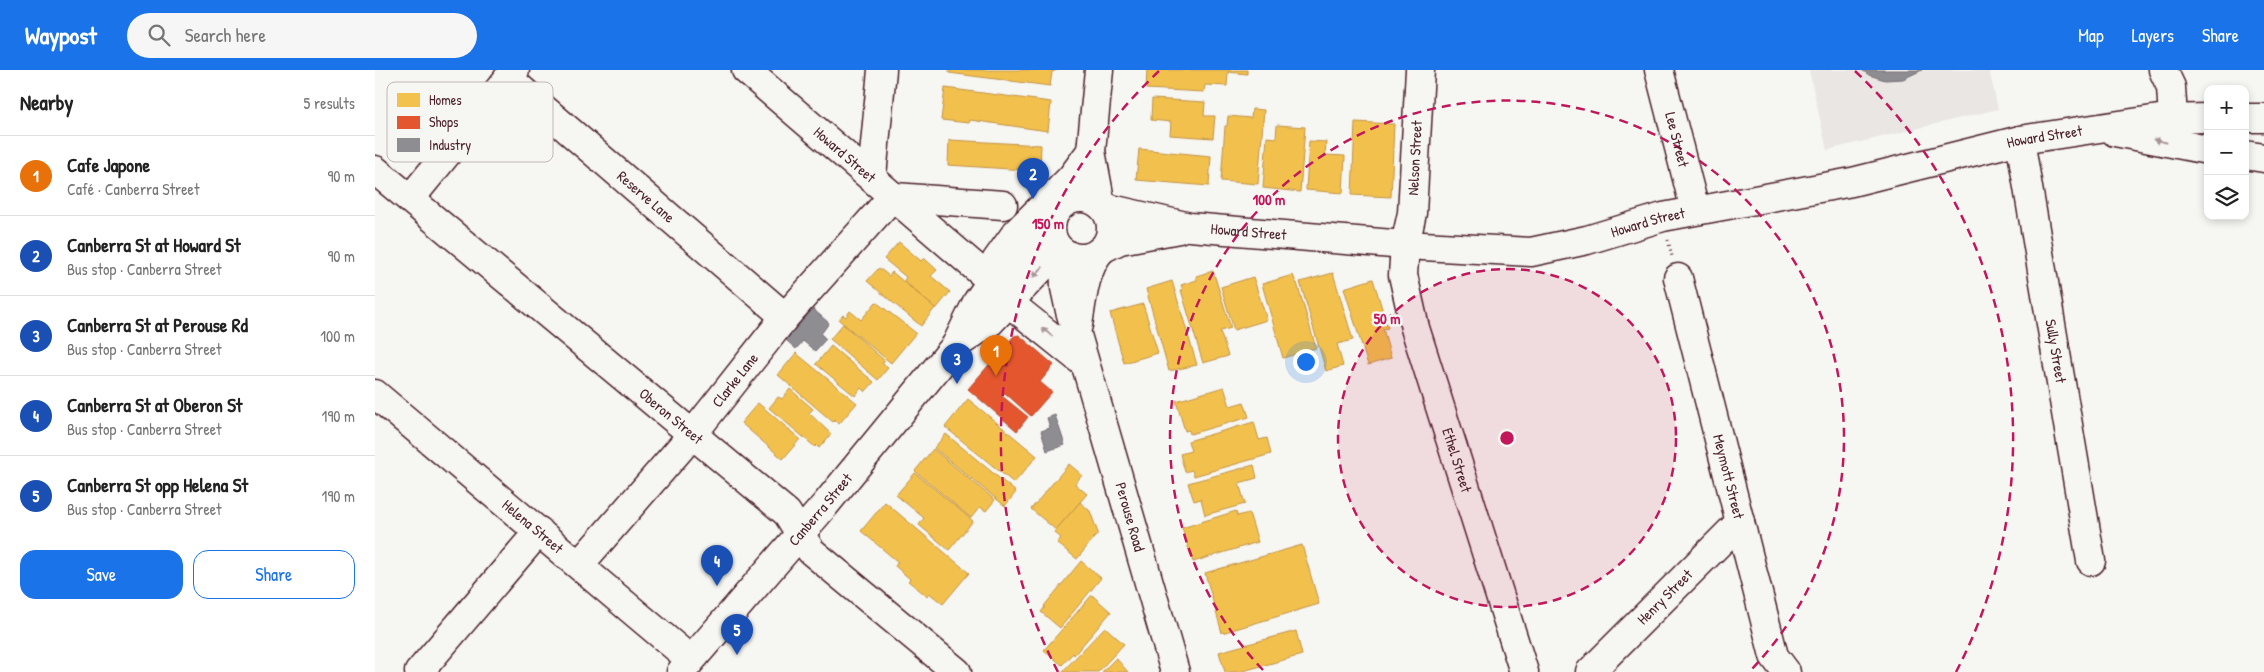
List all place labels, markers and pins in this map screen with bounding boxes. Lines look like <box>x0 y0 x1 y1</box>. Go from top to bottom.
pin: 2 <box>1017 158 1049 199</box>
pin: 1 <box>980 335 1012 376</box>
pin: 3 <box>941 343 973 384</box>
centre of rings <box>1498 429 1516 447</box>
pin: 4 <box>701 545 733 586</box>
pin: 5 <box>721 614 753 655</box>

